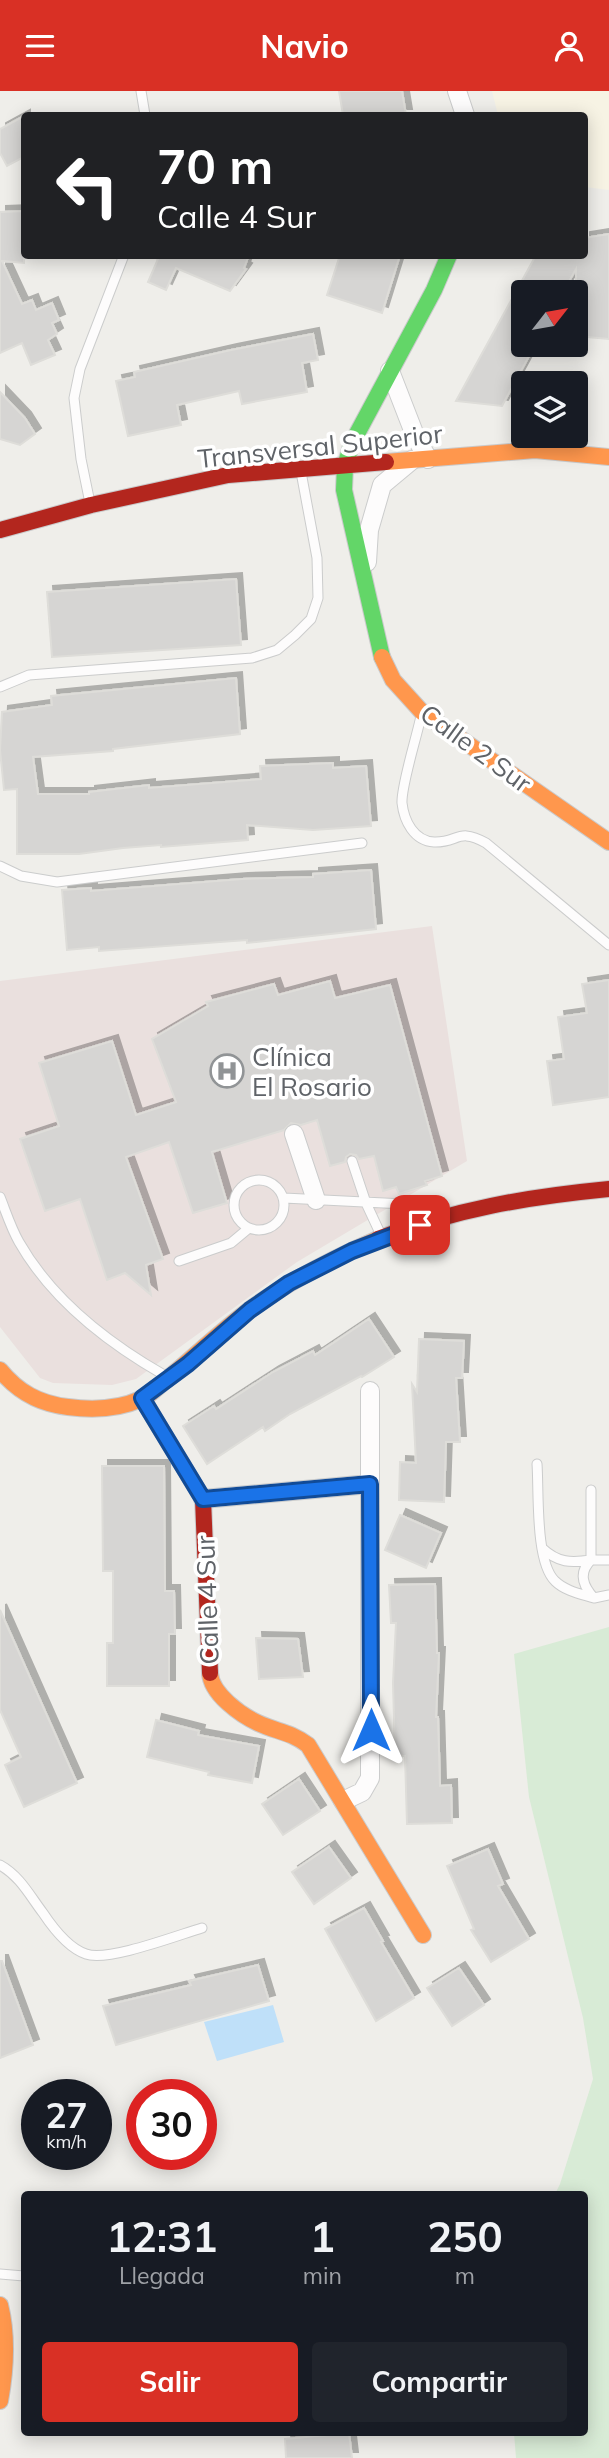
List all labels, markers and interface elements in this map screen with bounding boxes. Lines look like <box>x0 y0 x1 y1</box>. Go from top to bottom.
text: Navio <box>260 26 349 66</box>
icon: menu <box>21 27 59 65</box>
icon: person <box>550 27 588 65</box>
text: 70 m <box>157 135 273 196</box>
icon: left <box>42 140 133 231</box>
text: Calle 4 Sur <box>157 196 316 236</box>
north arrow <box>511 280 588 357</box>
map controls <box>511 280 588 448</box>
button: layers <box>511 371 588 448</box>
street label: Transversal Superior <box>196 417 445 475</box>
street label: Calle 2 Sur <box>414 697 538 800</box>
place label: Clínica El Rosario <box>252 1040 372 1103</box>
hospital icon: Clínica El Rosario <box>208 1052 246 1090</box>
pin <box>390 1195 450 1255</box>
icon: arrive <box>401 1206 439 1244</box>
street label: Calle 4 Sur <box>188 1534 226 1665</box>
position arrow <box>334 1693 408 1767</box>
speed limit sign: 30 <box>126 2079 217 2170</box>
text: 27 <box>45 2093 88 2137</box>
text: km/h <box>46 2130 87 2153</box>
text: 12:31 <box>106 2210 217 2263</box>
text: 1 <box>310 2210 335 2263</box>
text: 250 <box>427 2210 503 2263</box>
text: Llegada <box>119 2261 205 2290</box>
text: min <box>303 2261 342 2290</box>
text: m <box>455 2261 475 2290</box>
button: Salir <box>42 2342 298 2422</box>
button: Compartir <box>312 2342 567 2422</box>

